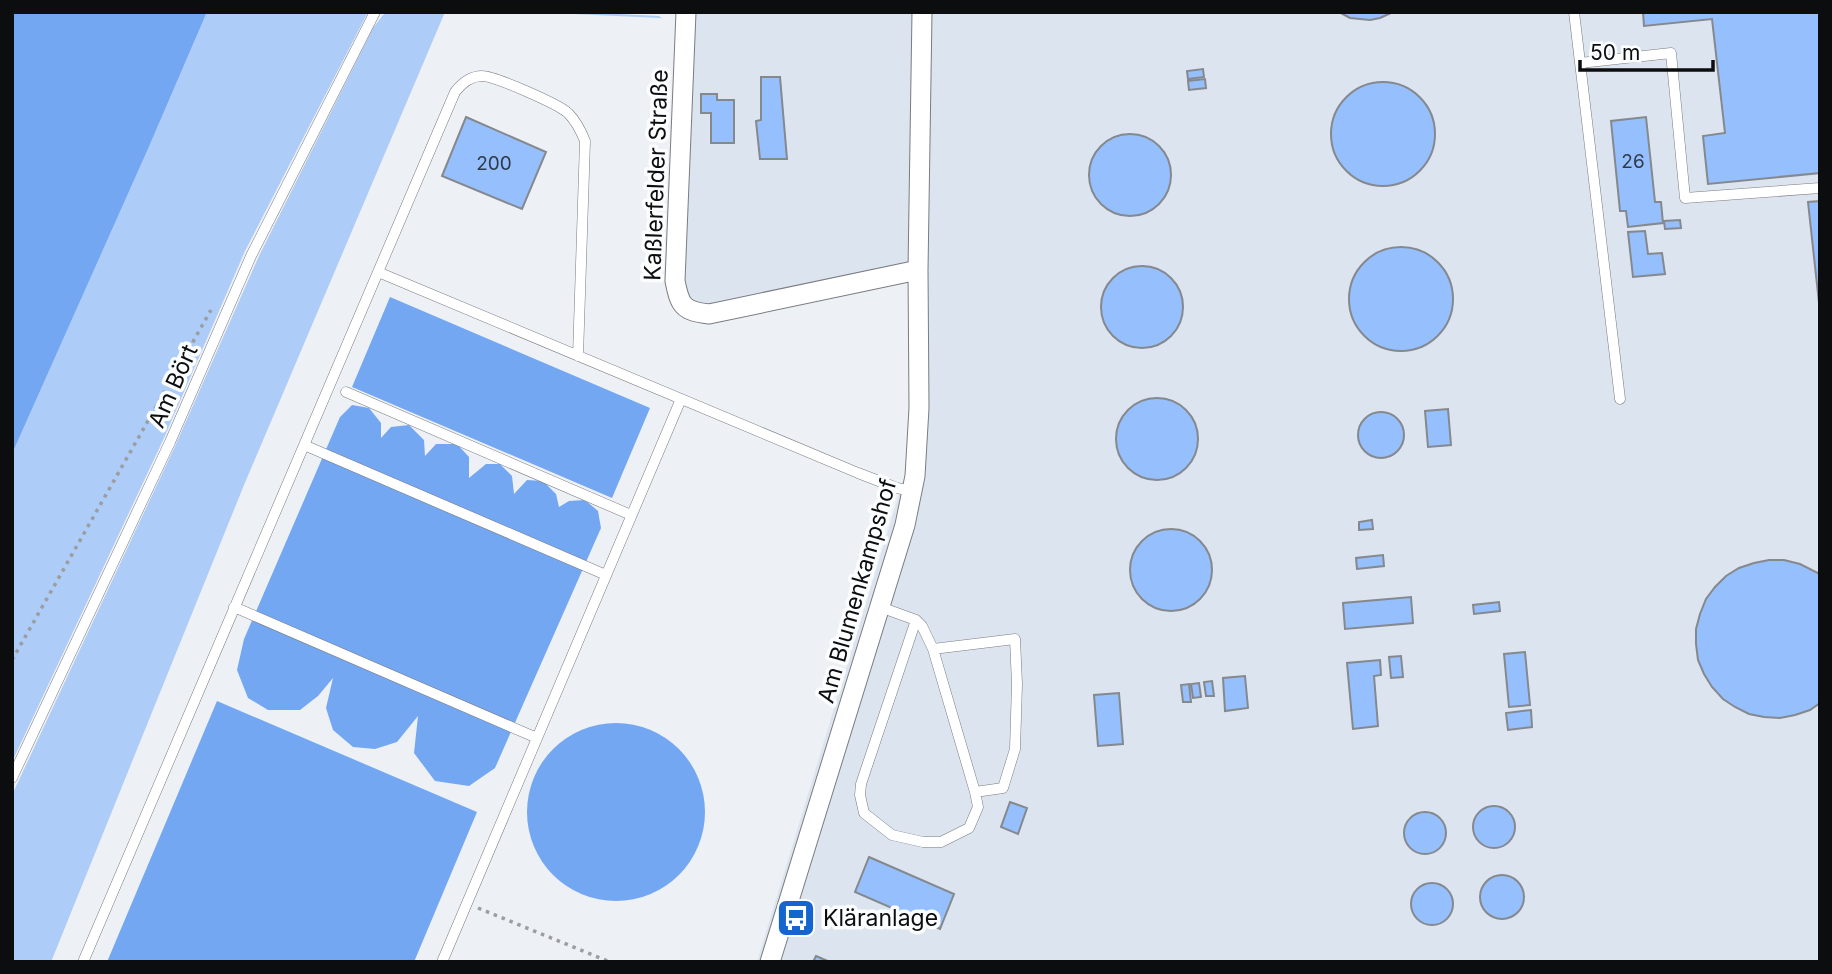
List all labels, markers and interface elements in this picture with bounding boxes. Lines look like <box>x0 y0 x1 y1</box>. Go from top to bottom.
scale bar <box>1580 28 1713 72</box>
text: 50 m <box>1590 40 1640 65</box>
street label: Kaßlerfelder Straße <box>638 69 674 281</box>
house number: 26 <box>1621 150 1645 173</box>
house number: 200 <box>476 152 512 175</box>
street label: Am Bört <box>142 340 204 432</box>
street label: Am Blumenkampshof <box>812 475 903 706</box>
bus stop icon: Kläranlage <box>775 897 817 939</box>
place label: Kläranlage <box>823 904 938 932</box>

